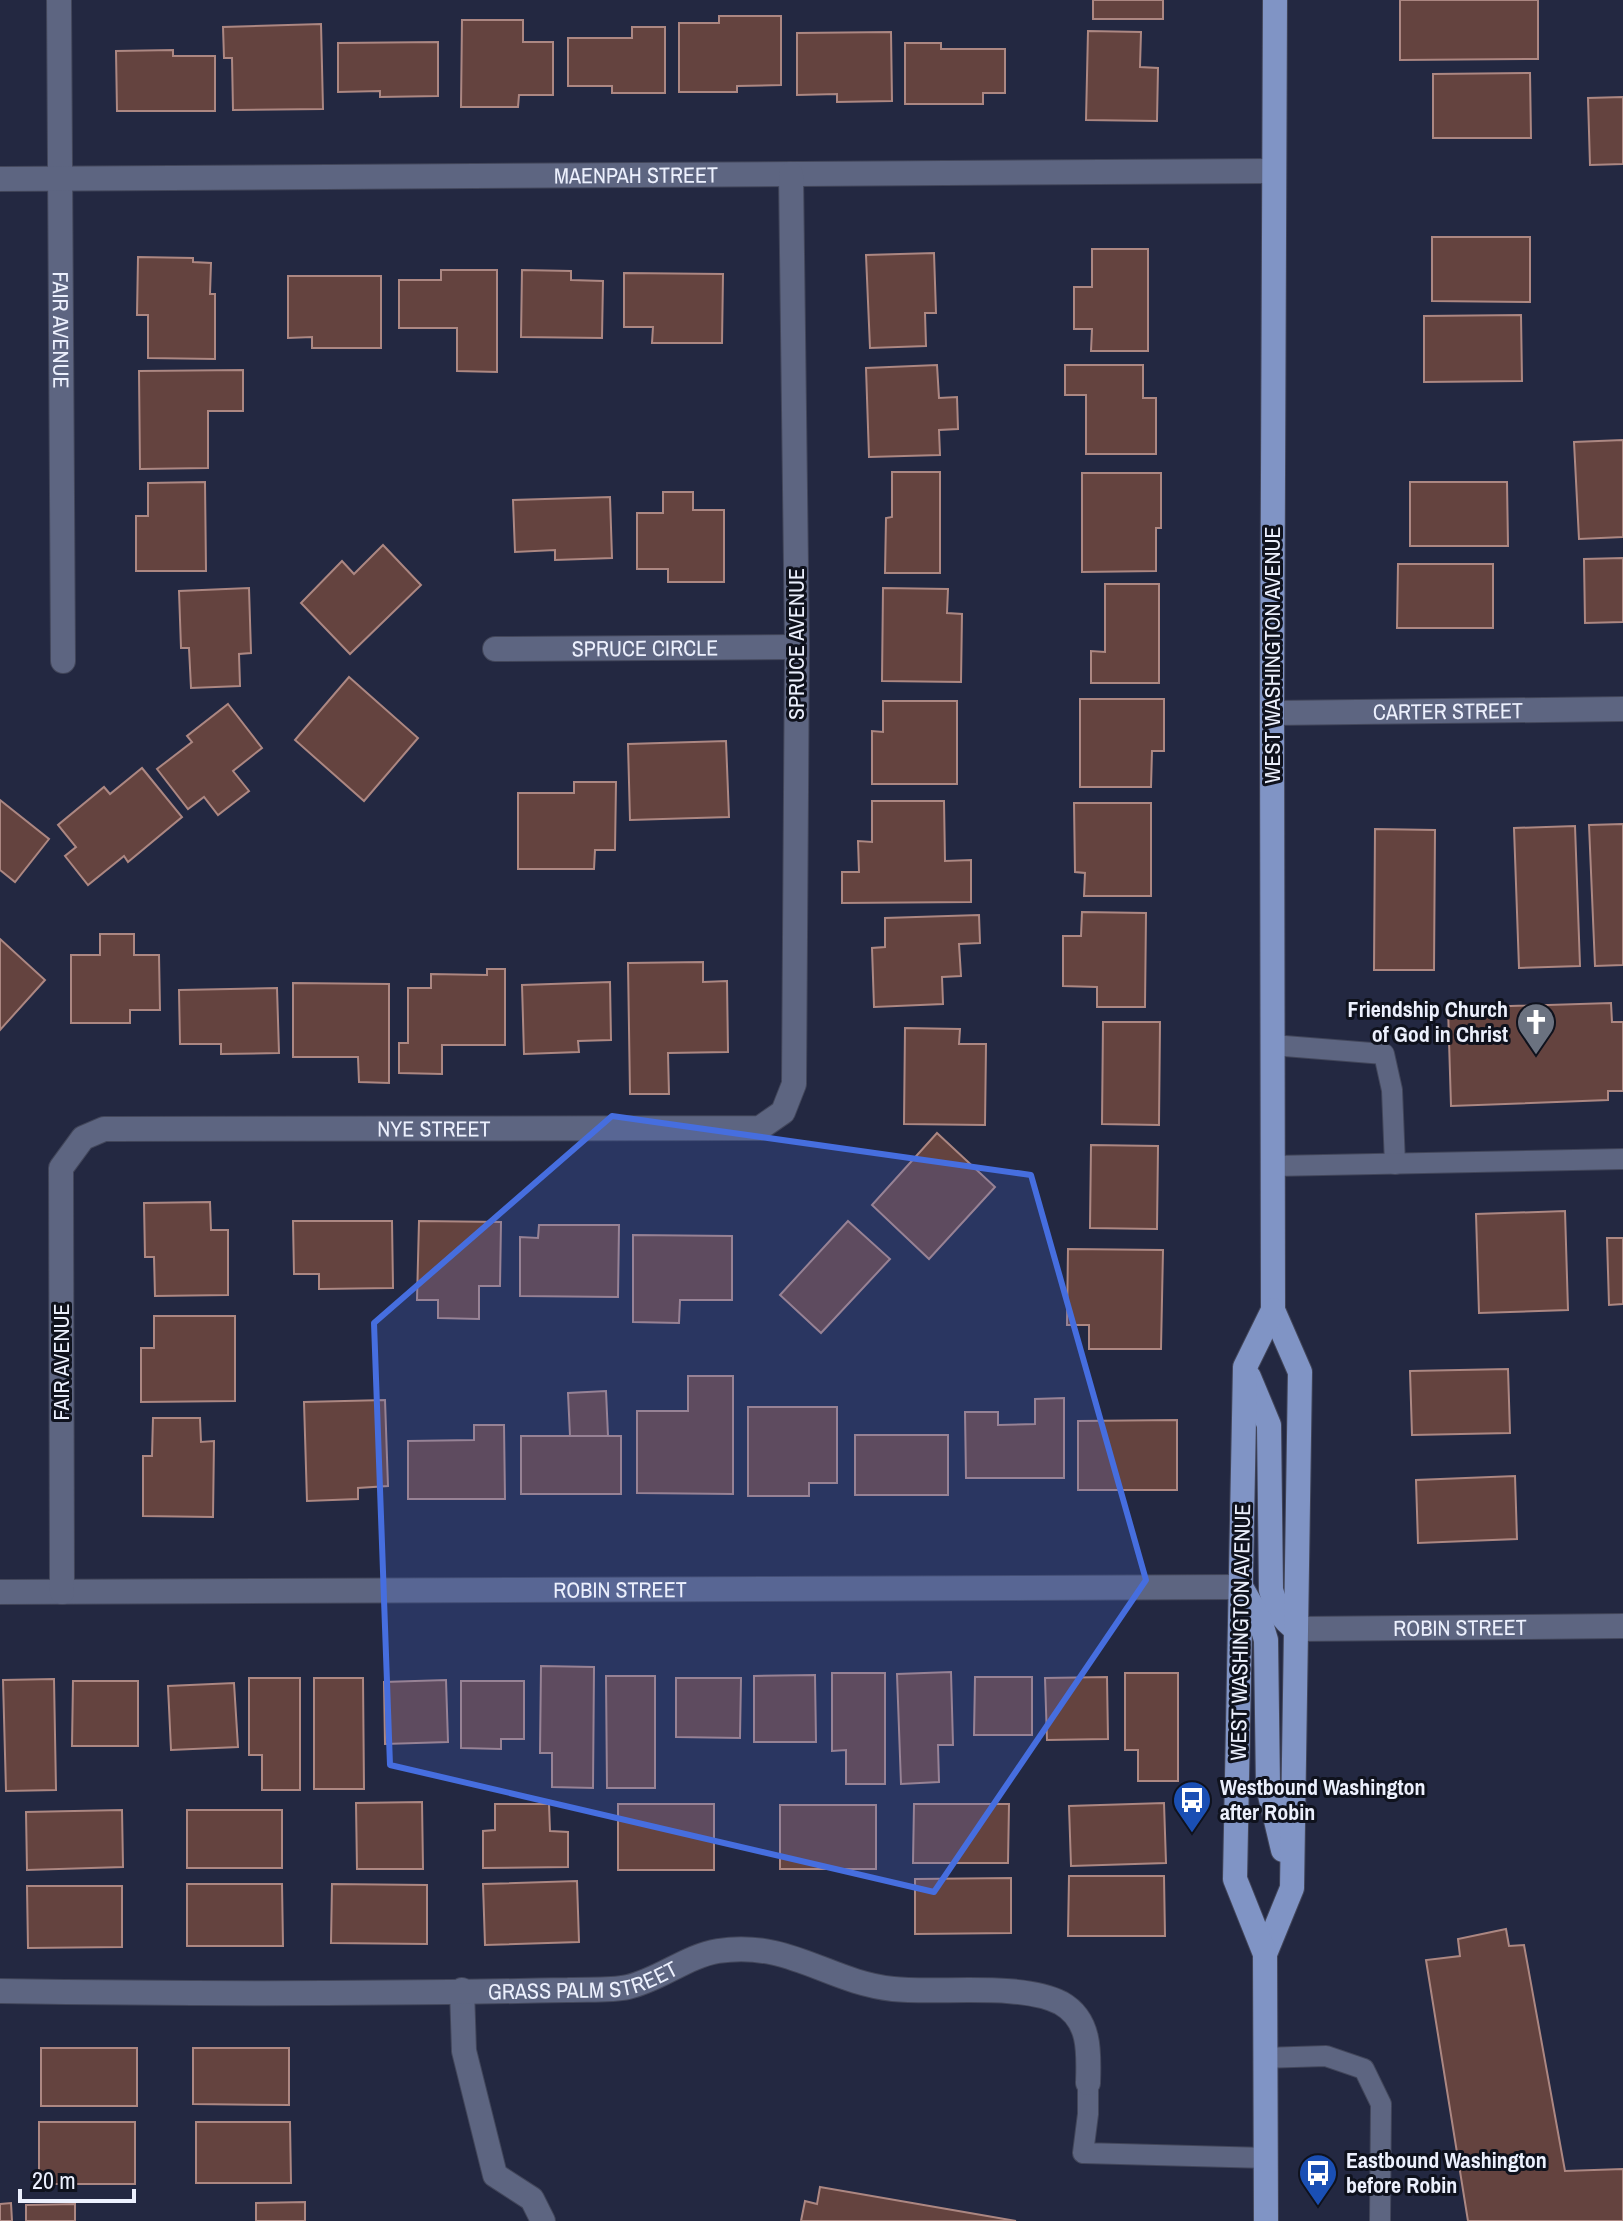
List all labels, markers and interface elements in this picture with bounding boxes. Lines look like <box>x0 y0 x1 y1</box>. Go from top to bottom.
street label: MAENPAH STREET <box>554 159 718 191</box>
street label: FAIR AVENUE <box>46 271 76 389</box>
street label: WEST WASHINGTON AVENUE <box>1257 526 1287 784</box>
street label: SPRUCE AVENUE <box>781 568 811 720</box>
street label: SPRUCE CIRCLE <box>572 633 718 663</box>
street label: CARTER STREET <box>1373 695 1523 727</box>
place label: Friendship Church of God in Christ <box>1348 994 1508 1049</box>
church icon: Friendship Church of God in Christ <box>1515 1001 1557 1056</box>
street label: NYE STREET <box>377 1113 491 1144</box>
street label: FAIR AVENUE <box>46 1304 76 1421</box>
street label: WEST WASHINGTON AVENUE <box>1223 1503 1257 1761</box>
street label: ROBIN STREET <box>553 1574 687 1605</box>
street label: ROBIN STREET <box>1393 1612 1527 1643</box>
place label: Westbound Washington after Robin <box>1220 1772 1425 1827</box>
bus stop icon: Westbound Washington after Robin <box>1171 1779 1213 1834</box>
street label: GRASS PALM STREET <box>488 1953 683 2006</box>
place label: Eastbound Washington before Robin <box>1346 2145 1547 2200</box>
bus stop icon: Eastbound Washington before Robin <box>1297 2152 1339 2207</box>
scale bar <box>20 2153 134 2203</box>
text: 20 m <box>32 2164 76 2196</box>

